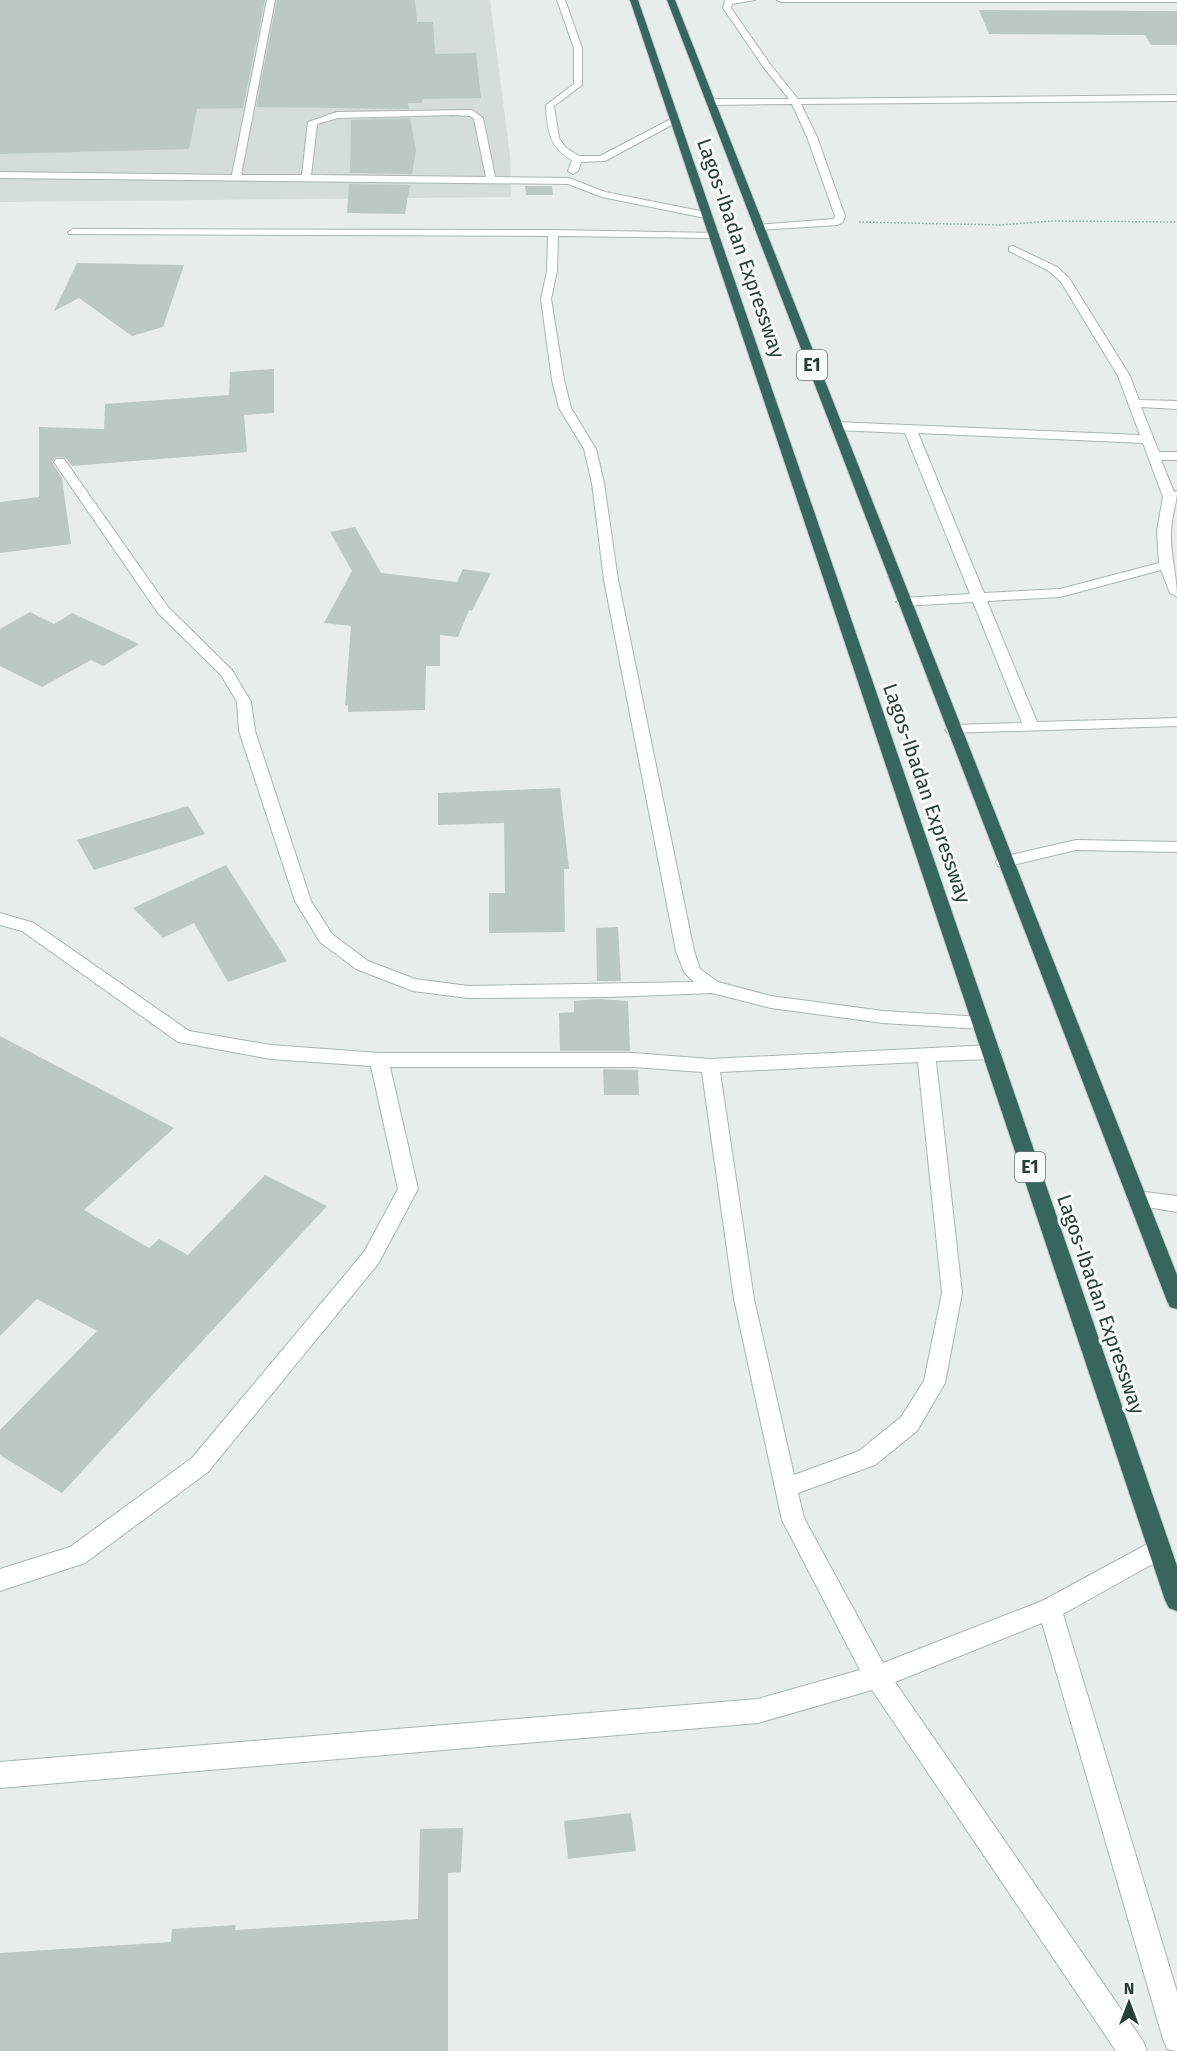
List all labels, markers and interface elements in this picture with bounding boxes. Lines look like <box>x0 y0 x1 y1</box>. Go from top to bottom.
street label: Lagos-Ibadan Expressway <box>692 135 790 361</box>
road number: E1 <box>797 350 827 380</box>
street label: Lagos-Ibadan Expressway <box>878 680 976 906</box>
road number: E1 <box>1015 1152 1045 1182</box>
street label: Lagos-Ibadan Expressway <box>1052 1191 1150 1417</box>
north arrow <box>1099 1973 1159 2033</box>
text: N <box>1124 1979 1134 1998</box>

